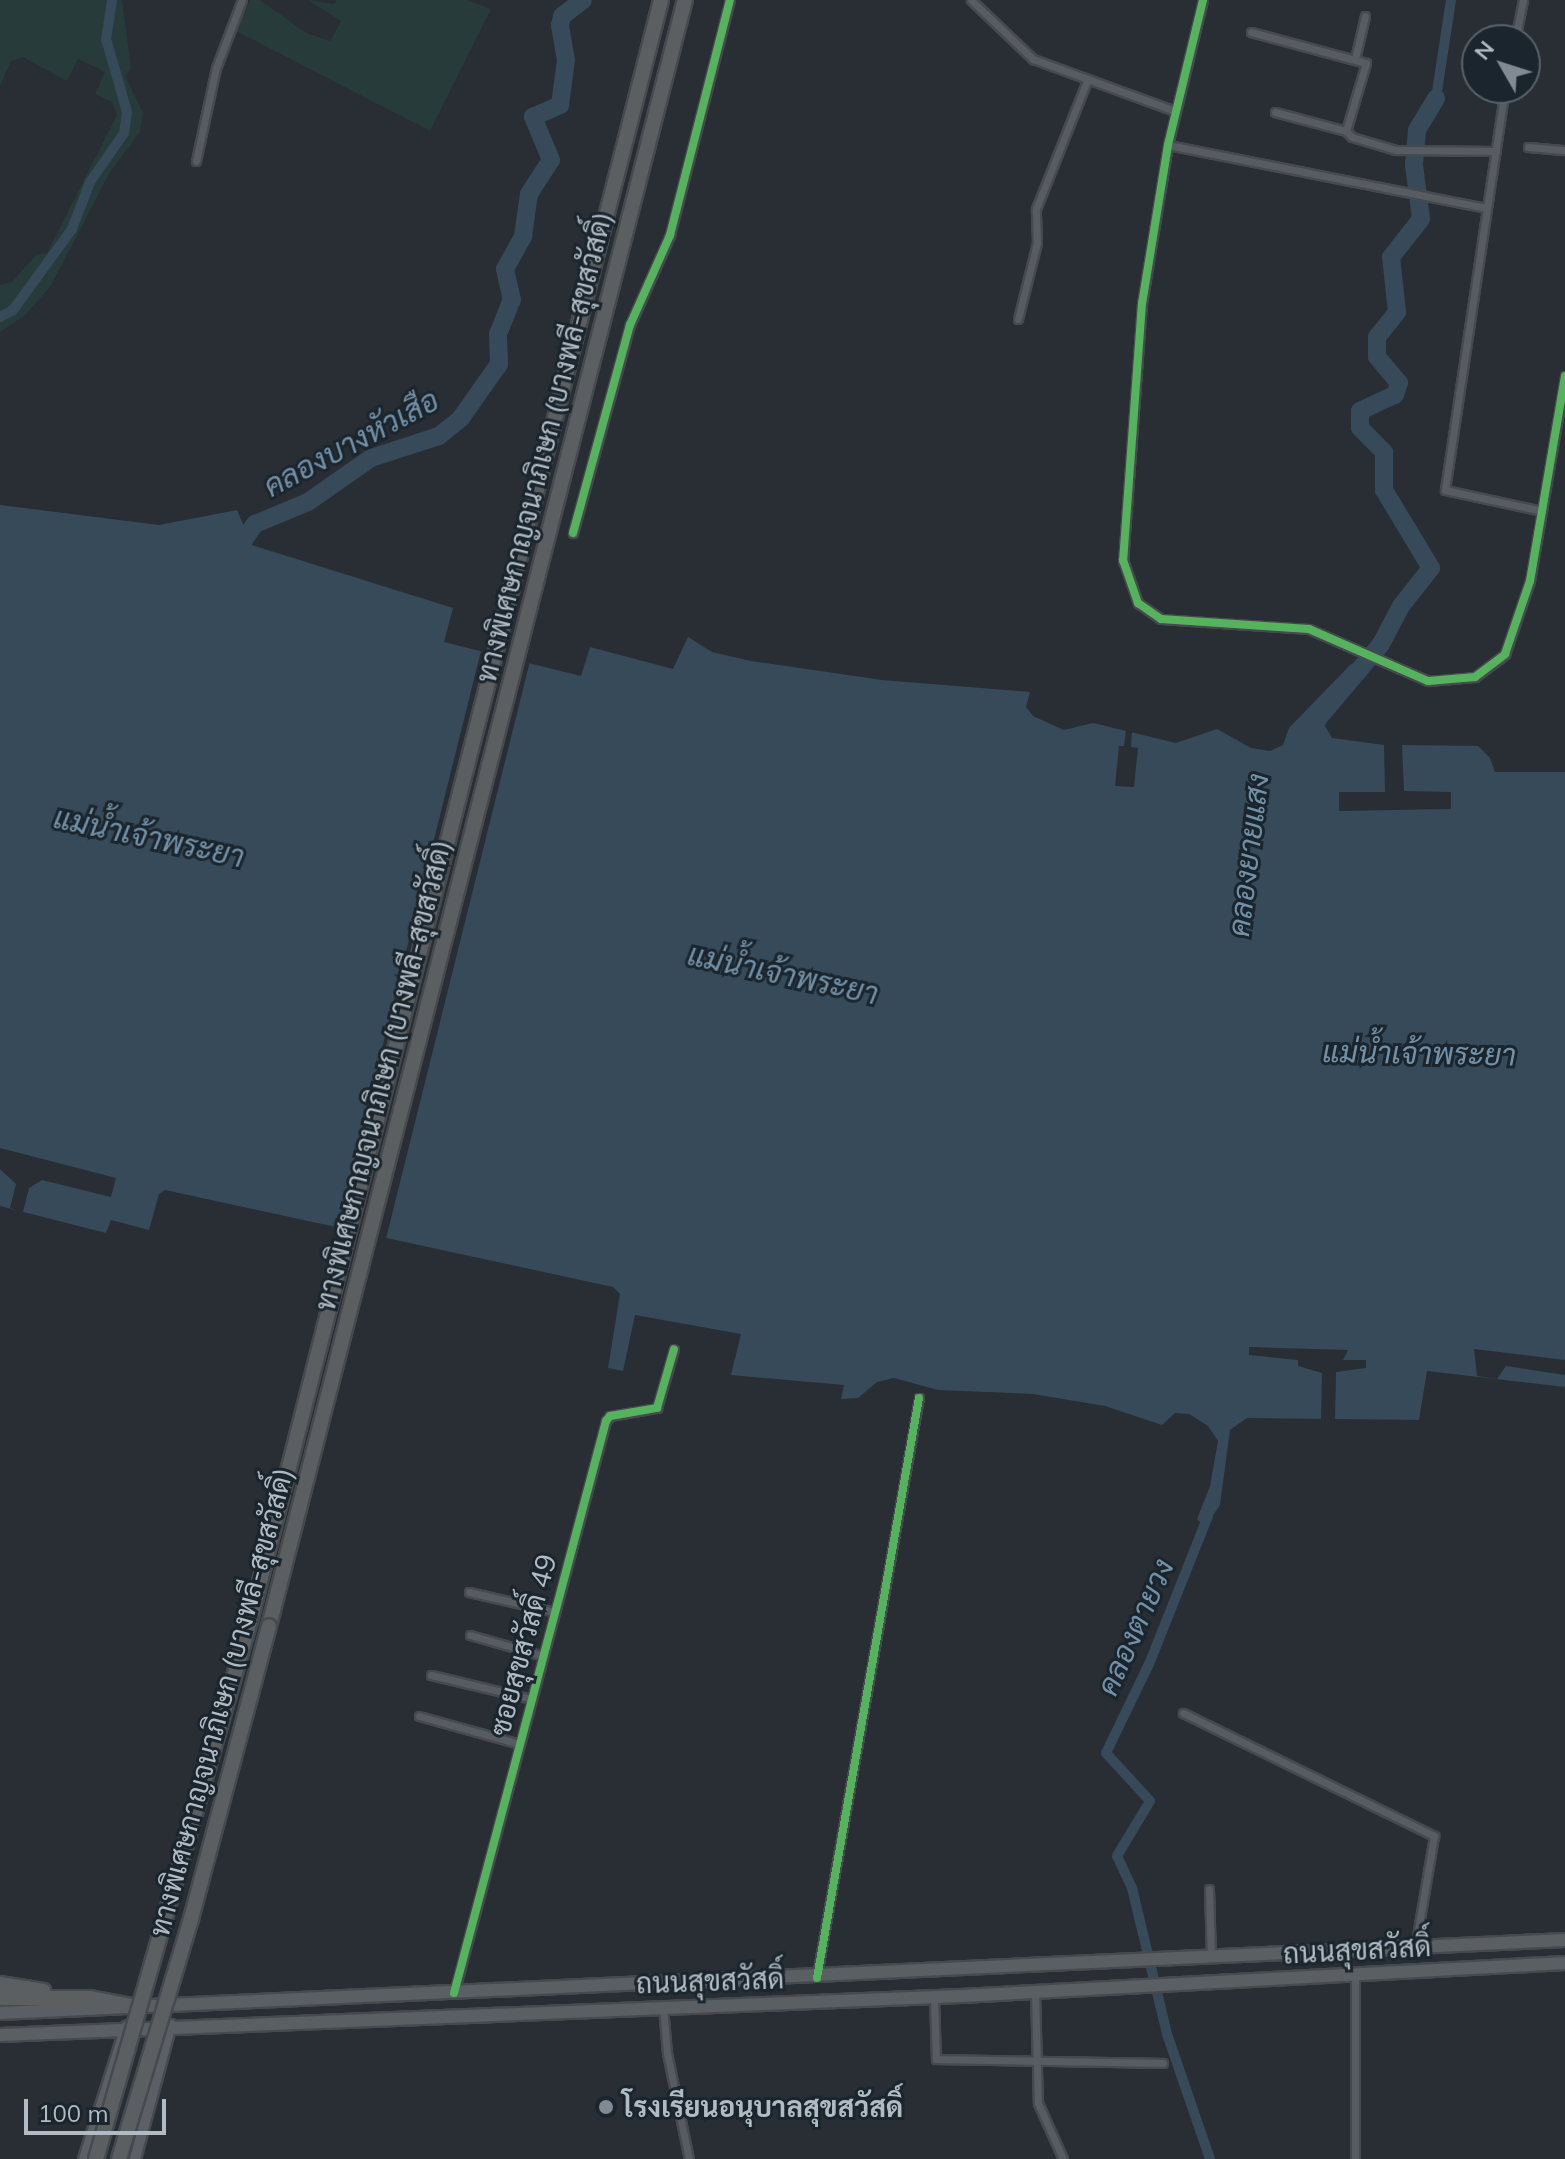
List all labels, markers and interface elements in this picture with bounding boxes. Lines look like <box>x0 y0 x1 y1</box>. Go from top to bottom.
north arrow <box>1461 24 1541 104</box>
text: N <box>1468 35 1500 65</box>
street label: ทางพิเศษกาญจนาภิเษก (บางพลี-สุขสวัสดิ์) <box>469 208 619 686</box>
water label: คลองบางหัวเสือ <box>257 382 445 504</box>
water label: คลองยายแสง <box>1220 771 1276 939</box>
water label: แม่น้ำเจ้าพระยา <box>50 799 248 875</box>
street label: ทางพิเศษกาญจนาภิเษก (บางพลี-สุขสวัสดิ์) <box>308 836 458 1314</box>
water label: แม่น้ำเจ้าพระยา <box>684 936 882 1012</box>
water label: แม่น้ำเจ้าพระยา <box>1322 1033 1516 1073</box>
street label: ทางพิเศษกาญจนาภิเษก (บางพลี-สุขสวัสดิ์) <box>142 1464 300 1940</box>
street label: ซอยสุขสวัสดิ์ 49 <box>483 1550 563 1740</box>
water label: คลองตายวง <box>1089 1553 1181 1701</box>
street label: ถนนสุขสวัสดิ์ <box>1282 1929 1432 1971</box>
street label: ถนนสุขสวัสดิ์ <box>635 1962 785 2000</box>
scale bar <box>28 2083 170 2133</box>
place label: โรงเรียนอนุบาลสุขสวัสดิ์ <box>622 2090 903 2124</box>
text: 100 m <box>38 2098 109 2128</box>
marker: โรงเรียนอนุบาลสุขสวัสดิ์ <box>597 2098 615 2116</box>

